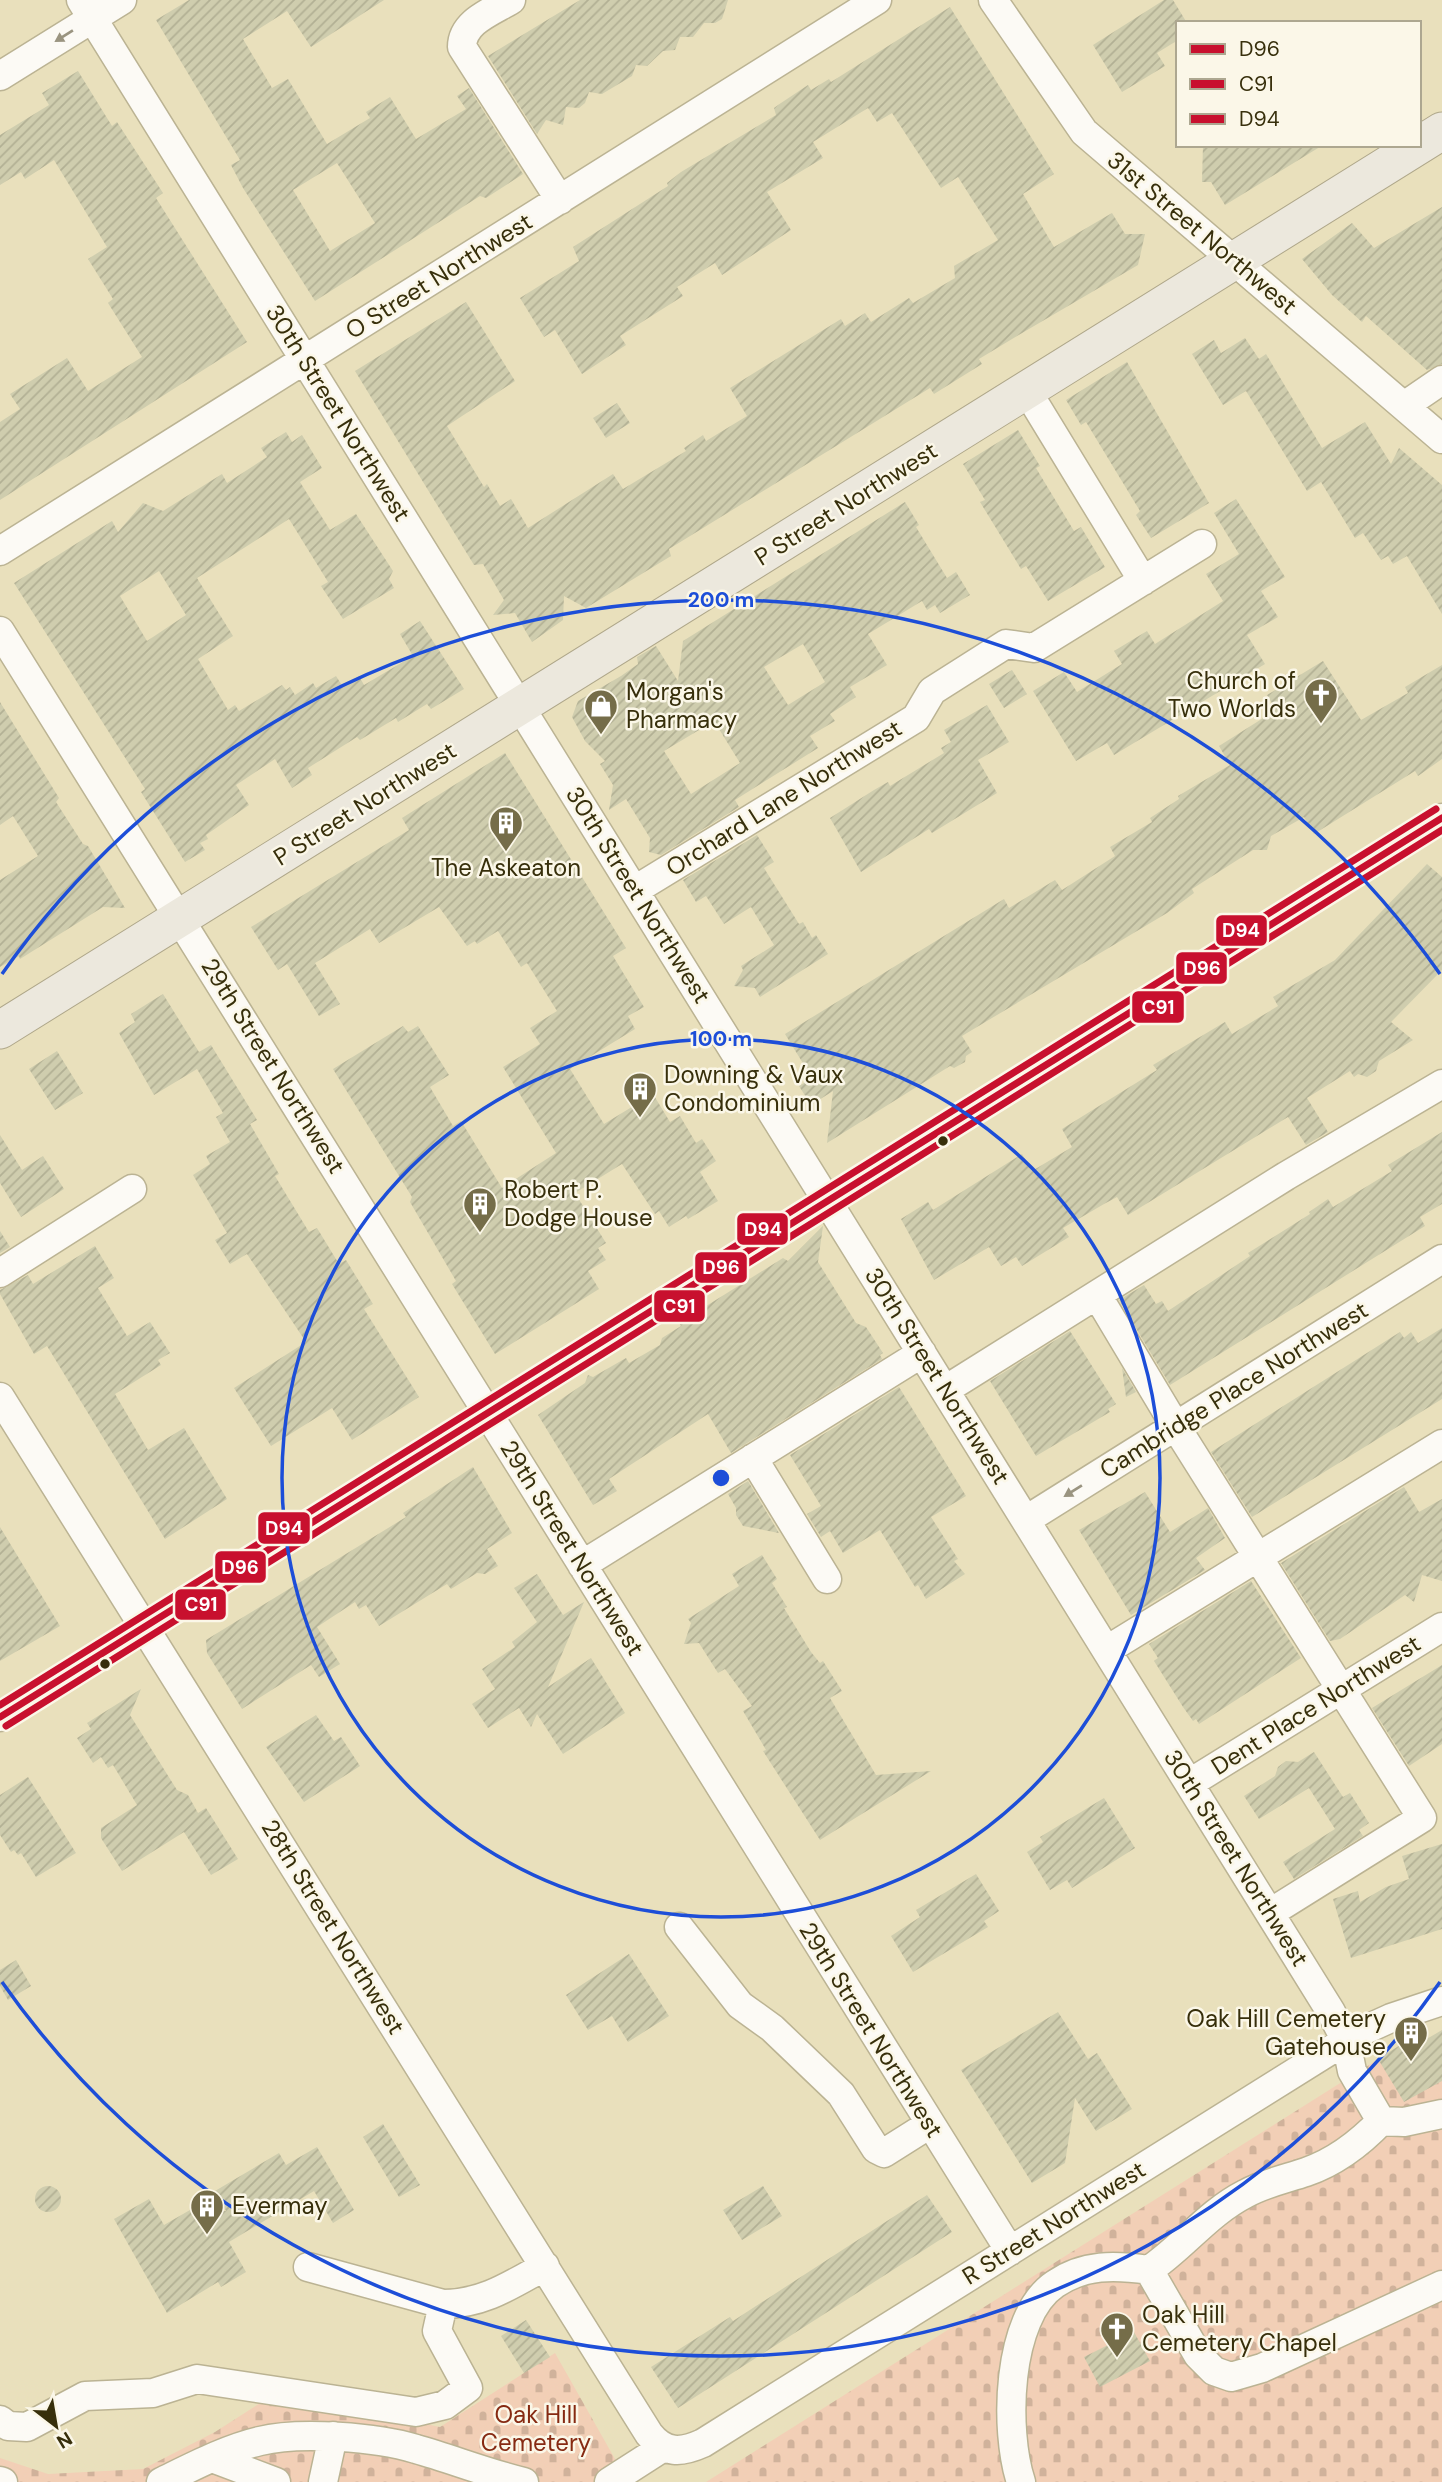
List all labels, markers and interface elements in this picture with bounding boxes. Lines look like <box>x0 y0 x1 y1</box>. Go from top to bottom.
legend <box>1176 21 1421 147</box>
one-way arrow <box>55 30 74 43</box>
text: D96 <box>1239 35 1280 63</box>
text: C91 <box>1239 70 1273 98</box>
text: D94 <box>1239 105 1280 133</box>
street label: 31st Street Northwest <box>1101 144 1304 321</box>
street label: O Street Northwest <box>339 206 538 346</box>
street label: 30th Street Northwest <box>259 299 418 527</box>
street label: P Street Northwest <box>748 435 943 572</box>
text: 200 m <box>688 586 754 614</box>
place label: Church of Two Worlds <box>1168 665 1296 724</box>
place label: Morgan's Pharmacy <box>626 676 737 735</box>
church icon: Church of Two Worlds <box>1302 676 1340 725</box>
shop icon: Morgan's Pharmacy <box>582 687 620 736</box>
street label: Orchard Lane Northwest <box>660 712 907 883</box>
street label: P Street Northwest <box>267 735 462 872</box>
street label: 30th Street Northwest <box>559 781 718 1009</box>
building icon: The Askeaton <box>487 804 525 853</box>
place label: The Askeaton <box>431 852 581 883</box>
line badge: D94 <box>1215 914 1268 947</box>
text: D94 <box>1222 918 1260 943</box>
line badge: D96 <box>1175 951 1228 985</box>
street label: 29th Street Northwest <box>195 952 352 1179</box>
text: D96 <box>1183 956 1221 981</box>
line badge: C91 <box>1131 990 1185 1024</box>
text: C91 <box>1142 995 1174 1020</box>
text: 100 m <box>690 1025 752 1053</box>
place label: Downing & Vaux Condominium <box>664 1059 843 1118</box>
building icon: Downing & Vaux Condominium <box>621 1070 659 1119</box>
unlabelled marker <box>936 1134 950 1148</box>
place label: Robert P. Dodge House <box>504 1174 653 1233</box>
building icon: Robert P. Dodge House <box>461 1185 499 1234</box>
line badge: D94 <box>736 1212 789 1246</box>
text: D94 <box>744 1217 782 1242</box>
line badge: D96 <box>694 1251 748 1284</box>
text: D96 <box>702 1255 740 1280</box>
street label: 30th Street Northwest <box>858 1262 1017 1490</box>
line badge: C91 <box>653 1289 706 1323</box>
text: C91 <box>663 1294 695 1319</box>
street label: Cambridge Place Northwest <box>1094 1294 1374 1485</box>
street label: 29th Street Northwest <box>494 1434 651 1661</box>
centre of rings <box>709 1466 733 1490</box>
one-way arrow <box>1063 1484 1082 1497</box>
line badge: D94 <box>257 1511 311 1545</box>
text: D94 <box>265 1516 303 1541</box>
line badge: D96 <box>214 1550 267 1584</box>
text: D96 <box>221 1555 259 1580</box>
line badge: C91 <box>174 1588 227 1621</box>
text: C91 <box>185 1592 217 1617</box>
street label: Dent Place Northwest <box>1205 1628 1426 1782</box>
unlabelled marker <box>98 1657 112 1671</box>
street label: 30th Street Northwest <box>1157 1744 1316 1972</box>
street label: 28th Street Northwest <box>255 1814 412 2040</box>
street label: 29th Street Northwest <box>793 1916 950 2143</box>
place label: Oak Hill Cemetery Gatehouse <box>1186 2003 1386 2062</box>
building icon: Oak Hill Cemetery Gatehouse <box>1392 2014 1430 2063</box>
street label: R Street Northwest <box>956 2154 1151 2291</box>
building icon: Evermay <box>188 2187 226 2236</box>
place label: Evermay <box>232 2190 328 2221</box>
place label: Oak Hill Cemetery Chapel <box>1142 2299 1337 2358</box>
church icon: Oak Hill Cemetery Chapel <box>1098 2310 1136 2359</box>
north arrow <box>21 2391 91 2461</box>
park label: Oak Hill Cemetery <box>481 2399 591 2458</box>
text: N <box>52 2426 77 2454</box>

